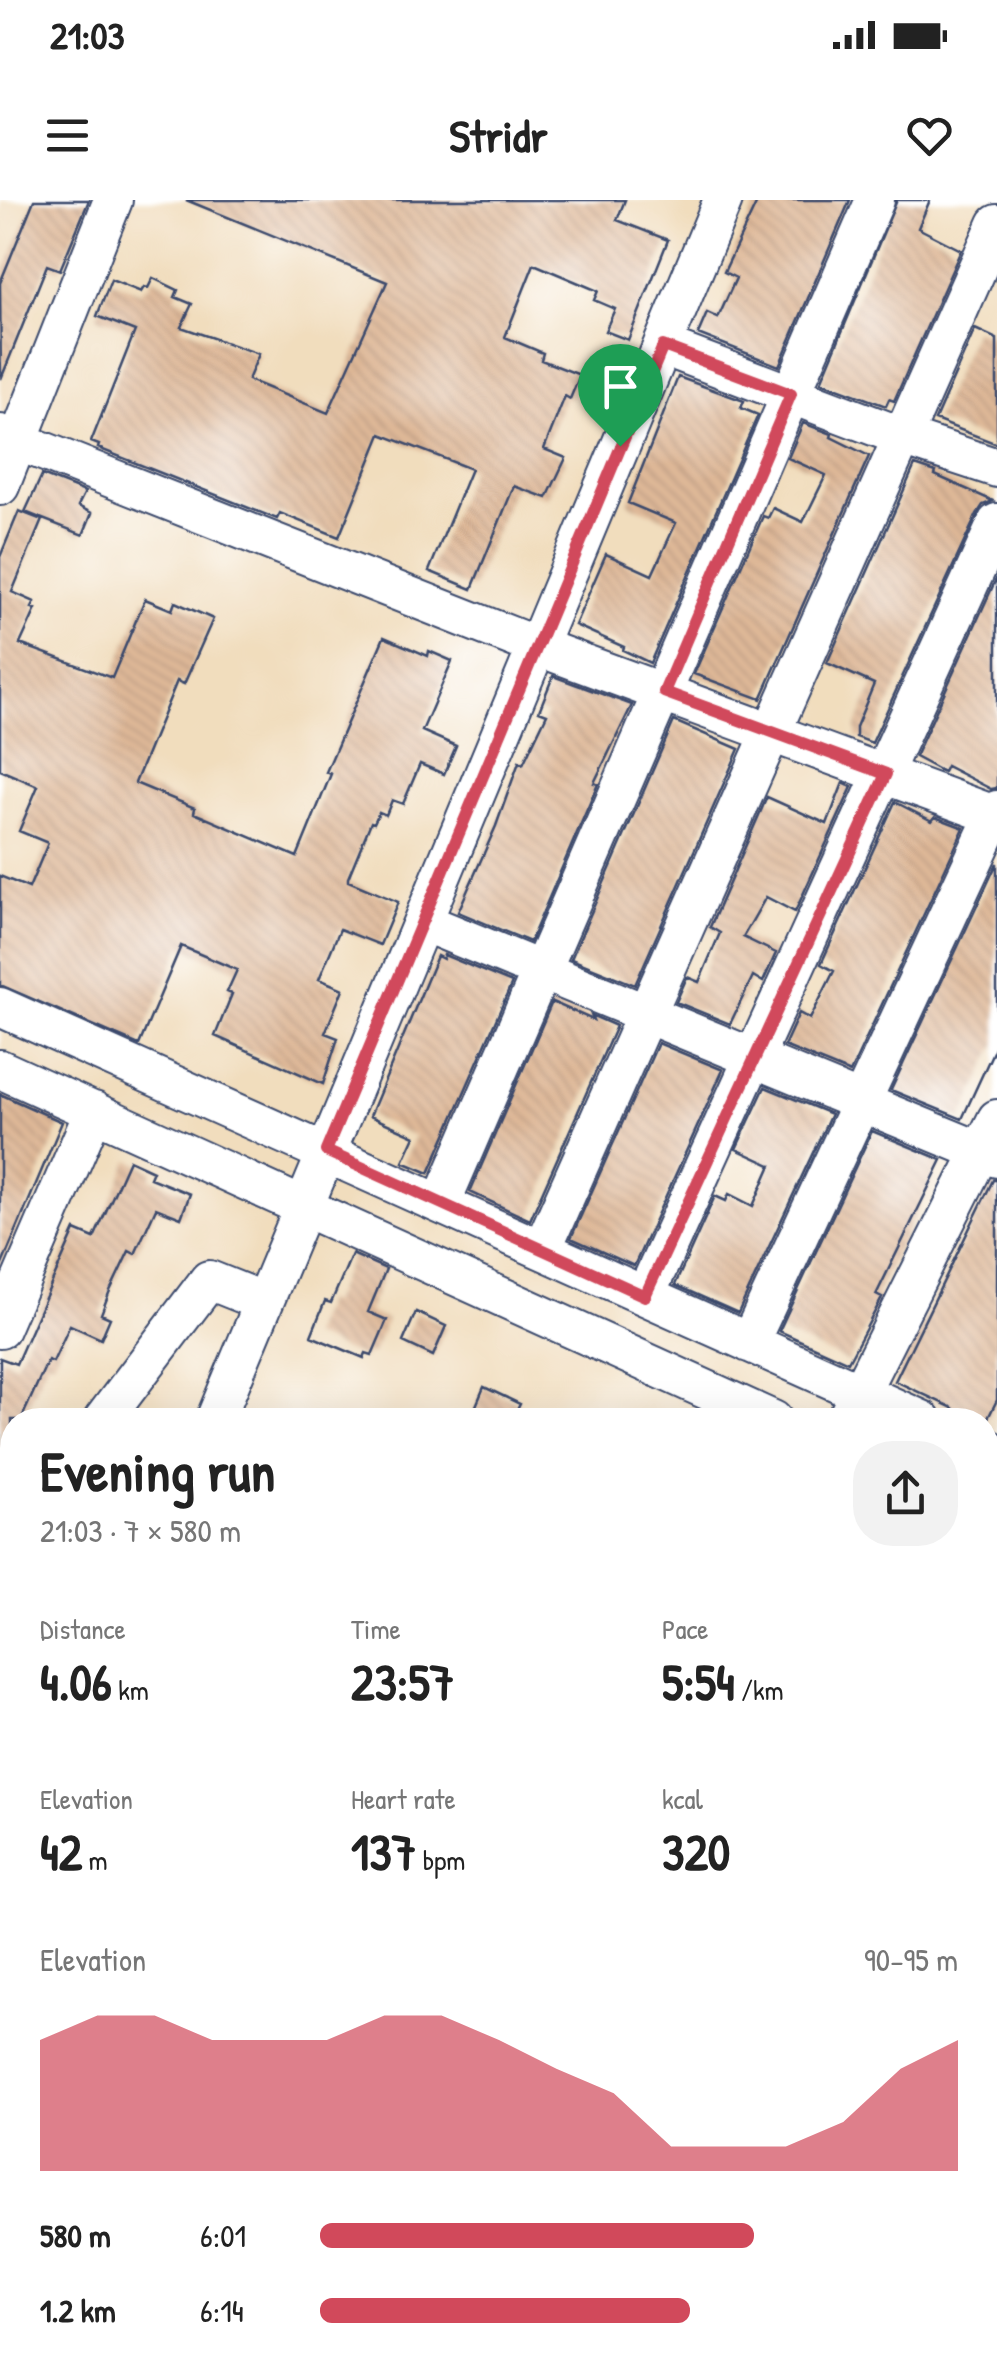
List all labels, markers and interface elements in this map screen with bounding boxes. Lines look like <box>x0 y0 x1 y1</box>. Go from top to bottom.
text: 21:03 <box>50 9 124 61</box>
text: Stridr <box>449 105 548 166</box>
icon: menu <box>40 108 95 163</box>
icon: heart <box>902 108 957 163</box>
pin <box>578 344 663 447</box>
icon: arrive <box>593 359 648 414</box>
text: Evening run <box>40 1434 275 1508</box>
button: share <box>853 1441 958 1546</box>
text: 21:03 · 7 × 580 m <box>40 1509 241 1552</box>
text: Distance <box>40 1610 126 1648</box>
text: Time <box>351 1610 401 1648</box>
text: Pace <box>662 1610 708 1648</box>
text: 4.06 <box>40 1648 112 1716</box>
text: 23:57 <box>351 1648 454 1716</box>
text: 5:54 <box>662 1648 735 1716</box>
text: km <box>112 1671 149 1709</box>
text: /km <box>735 1671 784 1709</box>
text: Elevation <box>40 1780 133 1818</box>
text: Heart rate <box>351 1780 456 1818</box>
text: kcal <box>662 1780 703 1818</box>
text: 42 <box>40 1818 82 1886</box>
text: 137 <box>351 1818 416 1886</box>
text: 320 <box>662 1818 730 1886</box>
text: m <box>82 1841 108 1879</box>
text: bpm <box>416 1841 465 1879</box>
text: Elevation <box>40 1938 146 1981</box>
text: 90–95 m <box>864 1938 958 1981</box>
text: 580 m <box>40 2214 111 2257</box>
text: 6:01 <box>200 2214 246 2257</box>
text: 1.2 km <box>40 2289 116 2332</box>
text: 6:14 <box>200 2289 244 2332</box>

